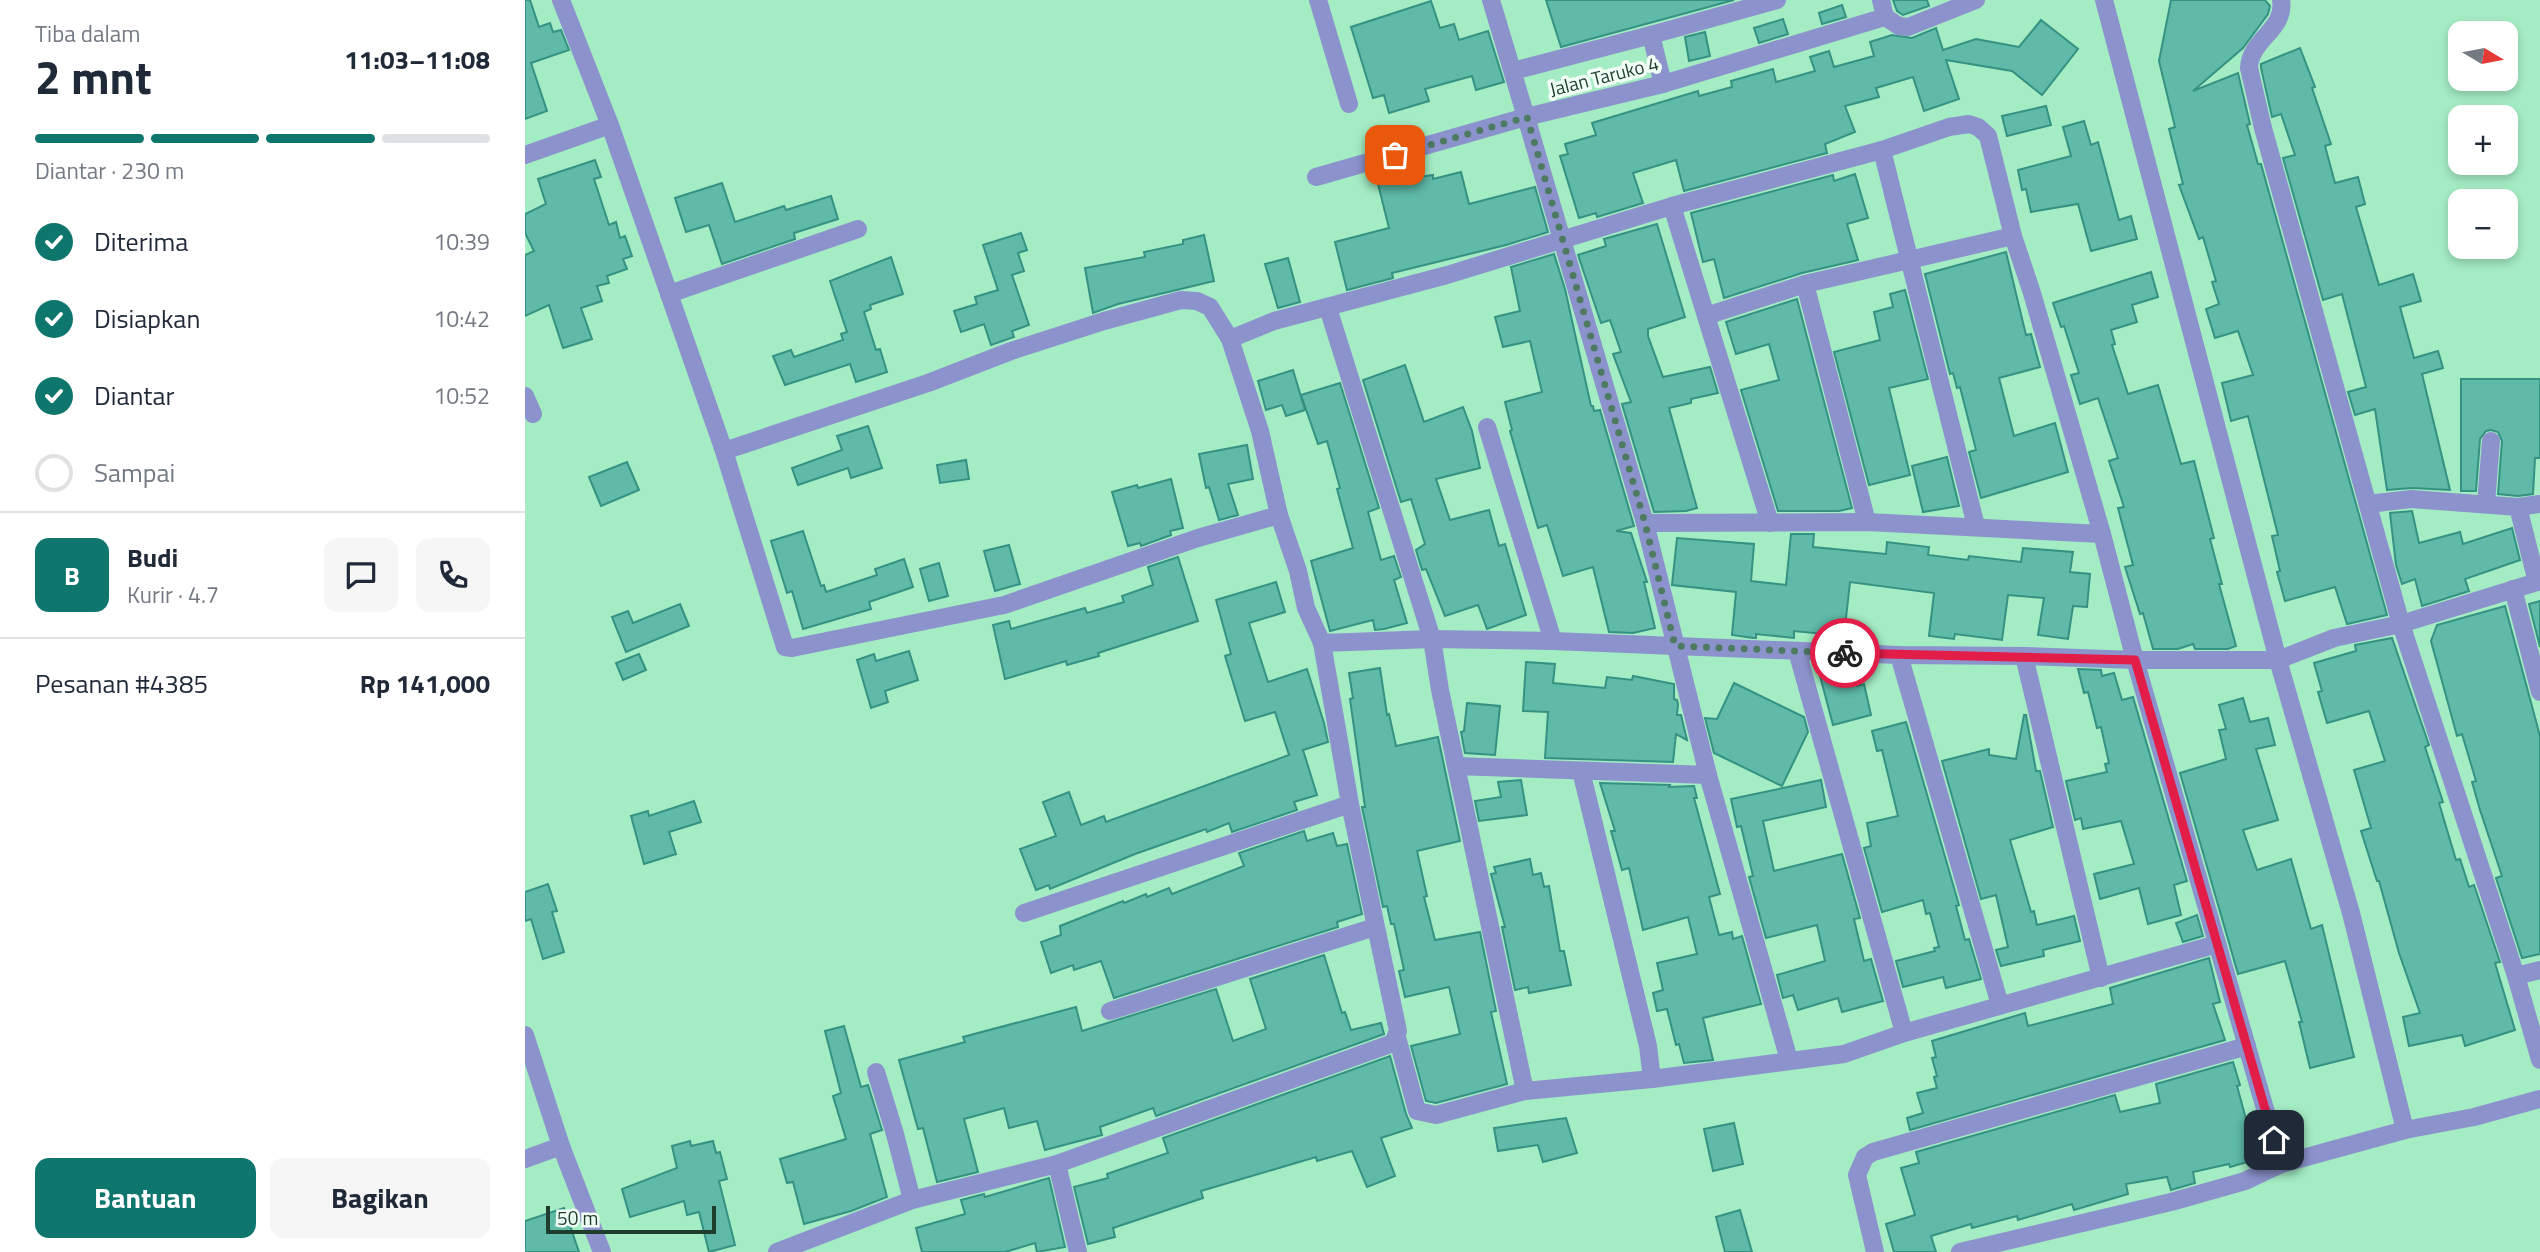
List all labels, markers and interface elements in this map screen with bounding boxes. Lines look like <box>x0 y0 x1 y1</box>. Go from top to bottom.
text: Tiba dalam <box>35 16 141 51</box>
north arrow <box>2448 21 2518 91</box>
map controls <box>2448 21 2518 259</box>
text: 11:03–11:08 <box>344 40 490 79</box>
text: 2 mnt <box>35 42 152 112</box>
street label: Jalan Taruko 4 <box>1546 48 1661 103</box>
button: + <box>2448 105 2518 175</box>
pin <box>1365 125 1425 185</box>
icon: bag <box>1376 136 1414 174</box>
text: Diantar · 230 m <box>35 153 184 188</box>
button: − <box>2448 189 2518 259</box>
text: Diterima <box>94 222 188 261</box>
icon: check <box>35 223 73 261</box>
text: 10:39 <box>433 224 490 259</box>
text: Disiapkan <box>94 299 200 338</box>
icon: check <box>35 300 73 338</box>
text: 10:42 <box>433 301 490 336</box>
text: Diantar <box>94 376 175 415</box>
icon: check <box>35 377 73 415</box>
text: 10:52 <box>433 378 490 413</box>
text: Sampai <box>94 453 175 492</box>
text: Budi <box>127 538 178 577</box>
button: chat <box>324 538 398 612</box>
button: phone <box>416 538 490 612</box>
text: B <box>64 556 80 595</box>
text: Kurir · 4.7 <box>127 577 219 612</box>
courier <box>1810 618 1880 688</box>
icon: bike <box>1826 634 1864 672</box>
text: Pesanan #4385 <box>35 664 208 703</box>
text: Rp 141,000 <box>360 664 490 703</box>
pin <box>2244 1110 2304 1170</box>
icon: home <box>2255 1121 2293 1159</box>
button: Bantuan <box>35 1158 256 1238</box>
button: Bagikan <box>270 1158 490 1238</box>
scale bar <box>546 1203 716 1235</box>
text: 50 m <box>557 1203 598 1232</box>

